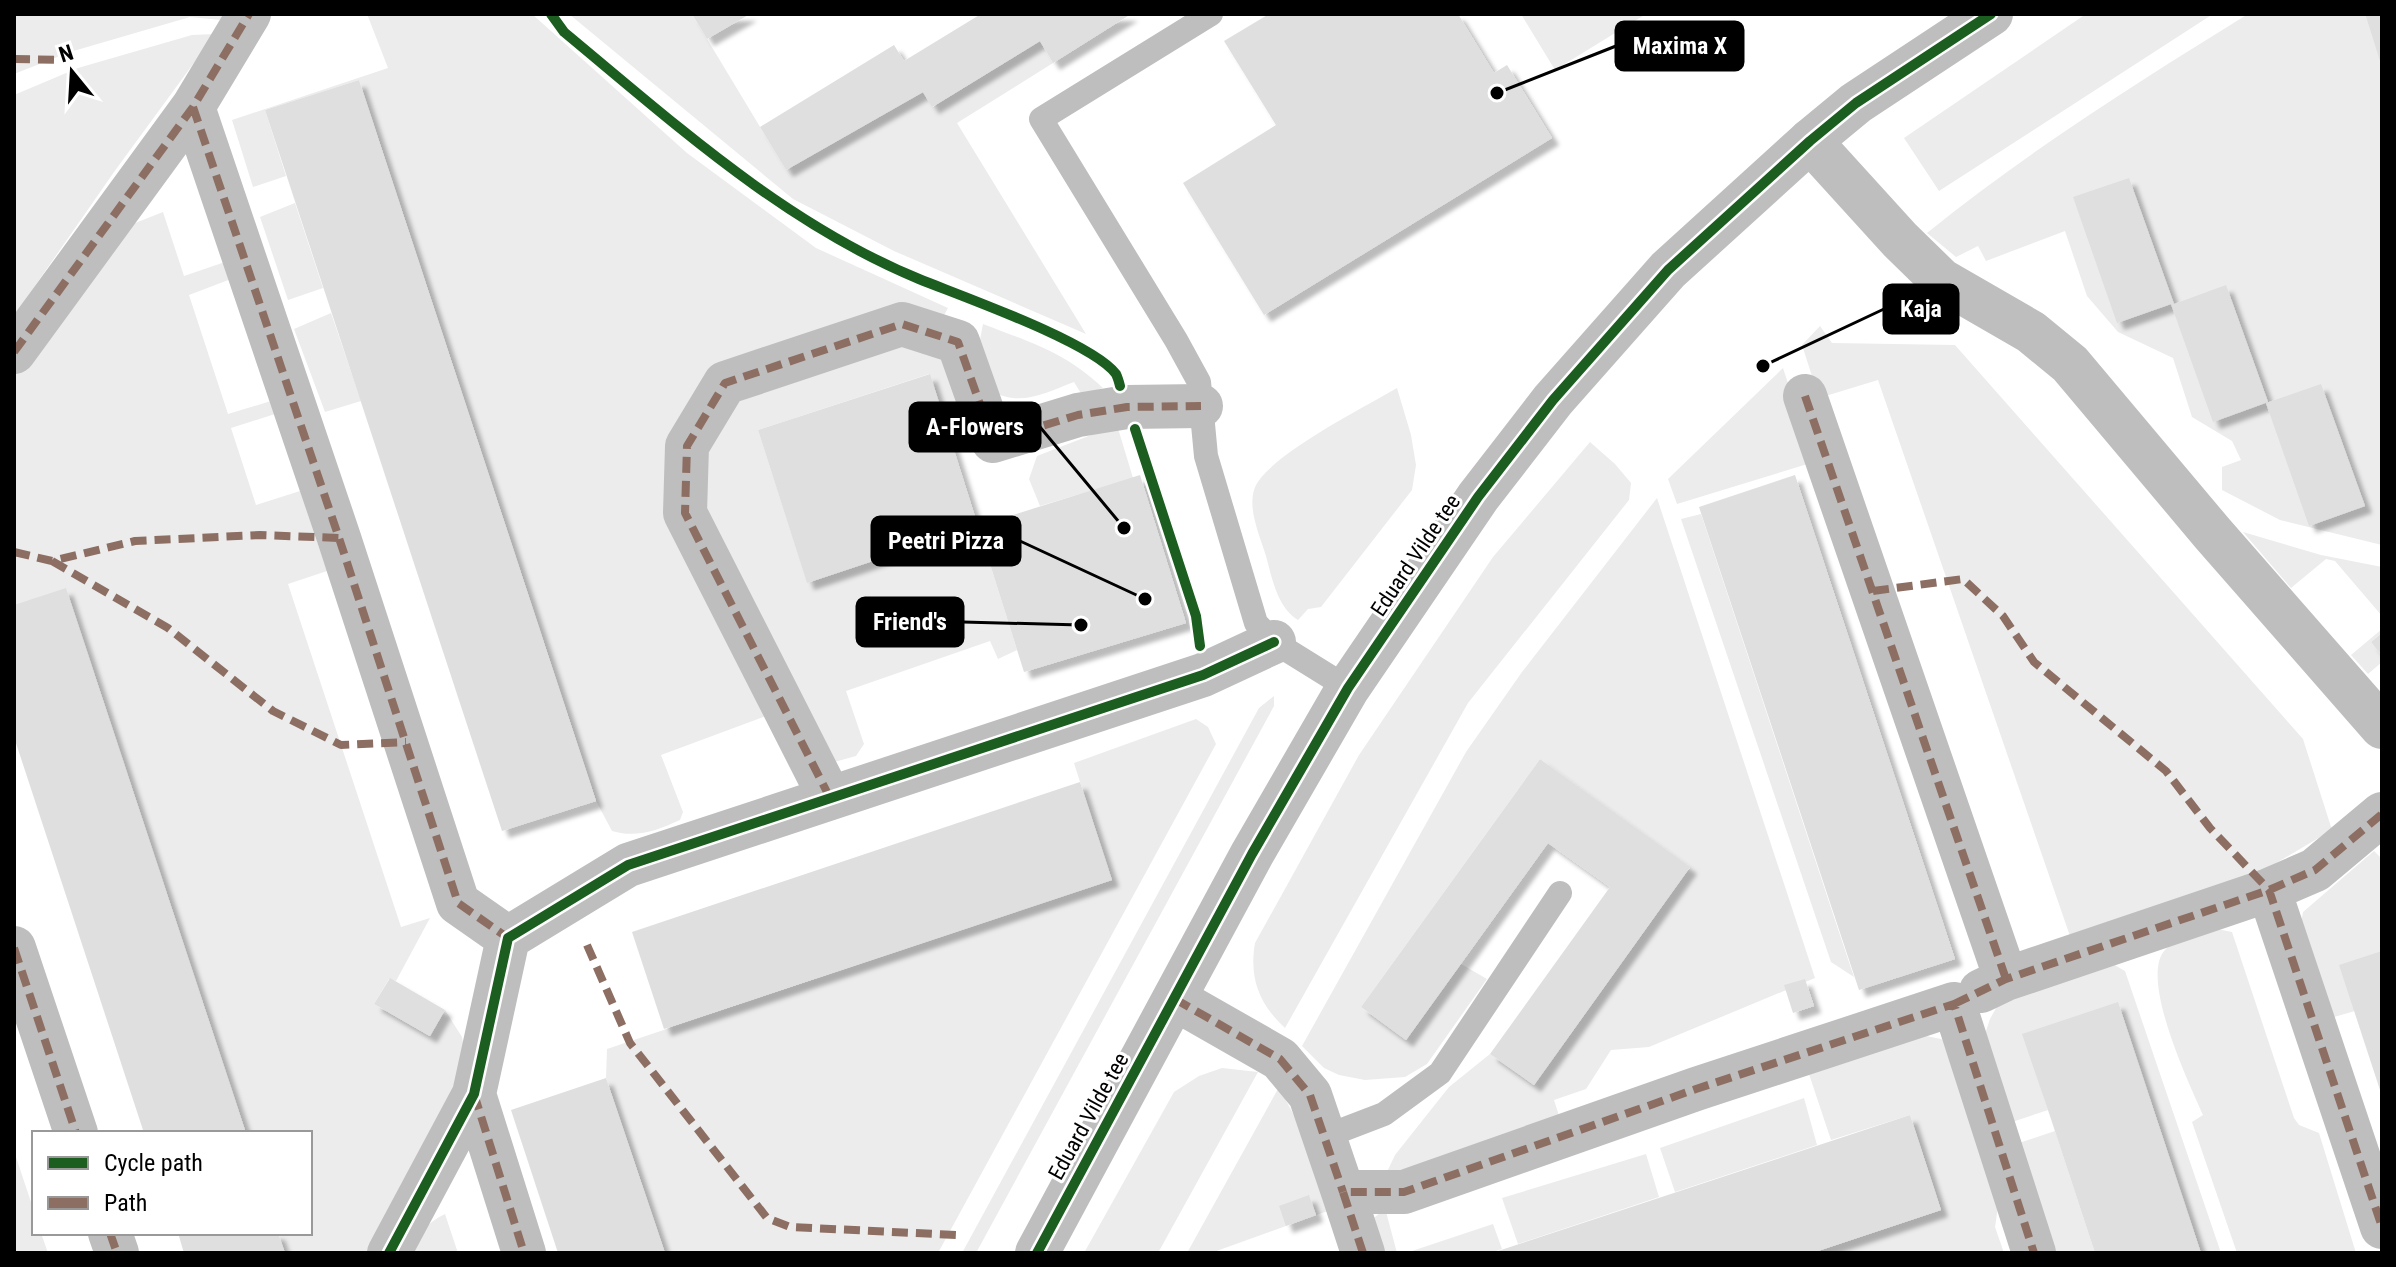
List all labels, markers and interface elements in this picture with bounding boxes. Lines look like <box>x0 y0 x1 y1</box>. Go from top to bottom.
callout: Maxima X <box>1616 22 1743 70</box>
north arrow <box>32 32 112 112</box>
text: Maxima X <box>1633 32 1728 60</box>
text: N <box>56 39 76 67</box>
callout: Kaja <box>1884 285 1958 333</box>
text: Kaja <box>1900 295 1942 323</box>
callout: A-Flowers <box>910 403 1040 451</box>
text: A-Flowers <box>926 413 1024 441</box>
street label: Eduard Vilde tee <box>1366 490 1465 621</box>
callout: Peetri Pizza <box>872 517 1020 565</box>
text: Peetri Pizza <box>888 527 1004 555</box>
callout: Friend's <box>857 598 963 646</box>
text: Friend's <box>873 608 947 636</box>
street label: Eduard Vilde tee <box>1043 1048 1134 1184</box>
legend <box>32 1131 312 1235</box>
text: Cycle path <box>104 1149 203 1177</box>
text: Path <box>104 1189 147 1217</box>

